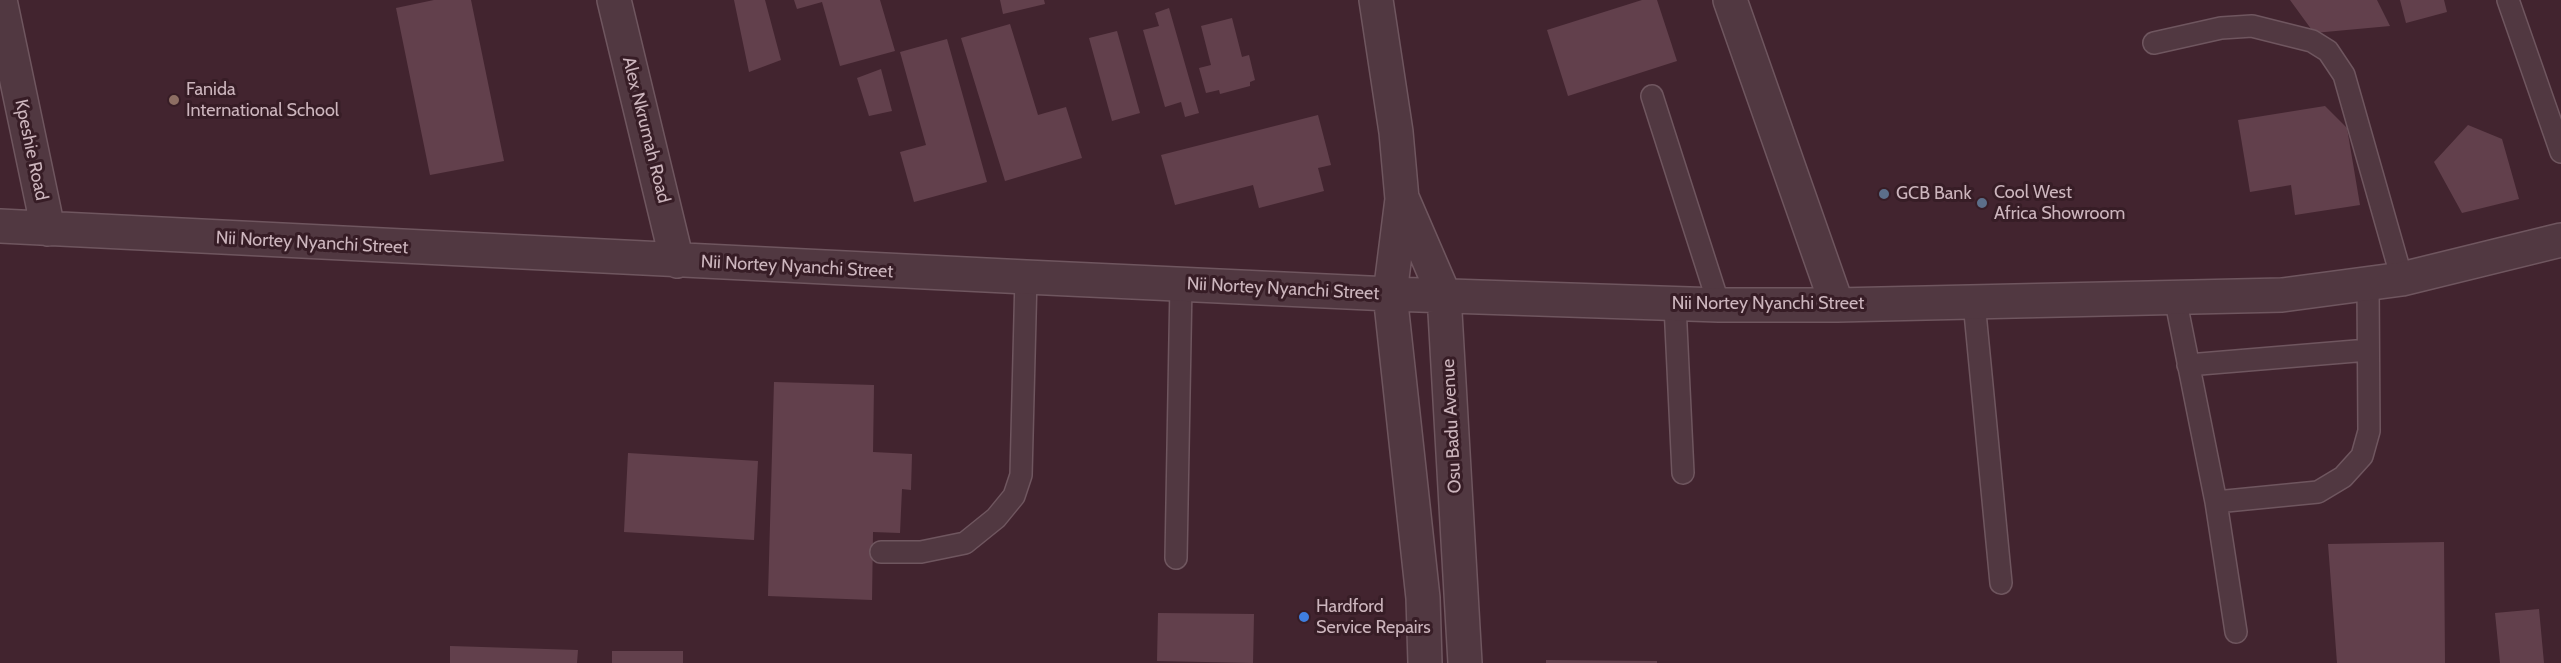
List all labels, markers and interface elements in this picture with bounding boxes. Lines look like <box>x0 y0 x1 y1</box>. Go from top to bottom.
street label: Alex Nkrumah Road <box>617 55 675 205</box>
place label: Fanida International School <box>186 79 339 122</box>
marker: Fanida International School <box>167 93 181 107</box>
street label: Kpeshie Road <box>10 97 52 203</box>
place label: Cool West Africa Showroom <box>1994 182 2125 224</box>
place label: GCB Bank <box>1896 183 1971 205</box>
marker: GCB Bank <box>1877 187 1891 201</box>
marker: Cool West Africa Showroom <box>1975 196 1989 210</box>
street label: Nii Nortey Nyanchi Street <box>215 227 409 259</box>
street label: Nii Nortey Nyanchi Street <box>700 251 894 283</box>
street label: Nii Nortey Nyanchi Street <box>1186 273 1380 305</box>
street label: Nii Nortey Nyanchi Street <box>1672 293 1864 315</box>
street label: Osu Badu Avenue <box>1438 358 1466 494</box>
place label: Hardford Service Repairs <box>1316 596 1431 638</box>
marker: Hardford Service Repairs <box>1297 610 1311 624</box>

